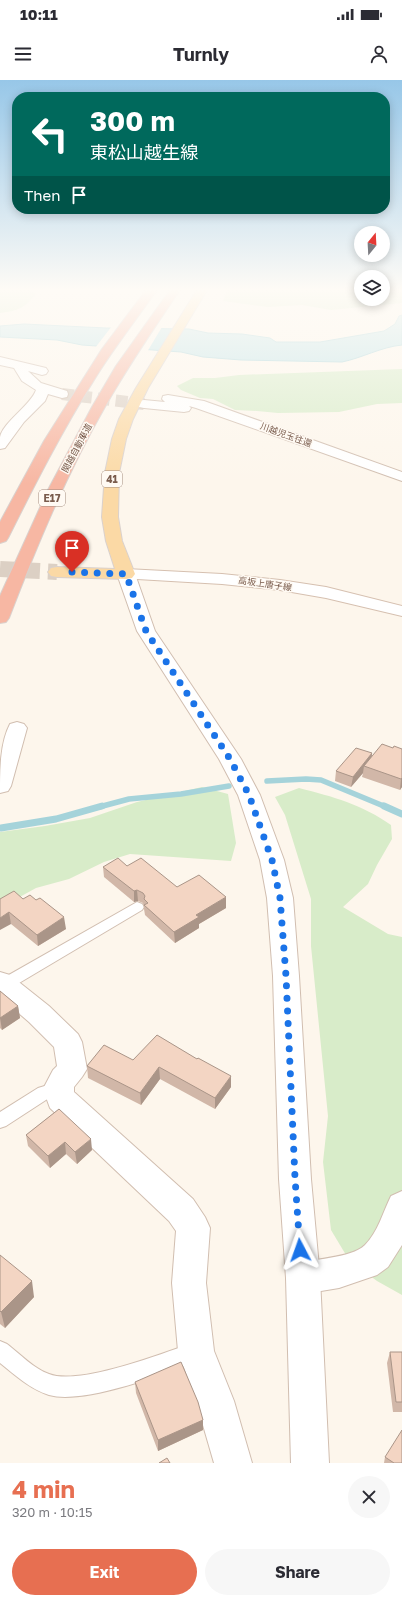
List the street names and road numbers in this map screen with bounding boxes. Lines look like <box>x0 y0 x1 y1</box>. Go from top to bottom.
street label: 川越児玉往還 <box>259 420 313 449</box>
street label: 関越自動車道 <box>59 421 94 474</box>
road number: 41 <box>102 471 122 487</box>
road number: E17 <box>39 490 65 506</box>
street label: 高坂上唐子線 <box>238 574 294 593</box>

